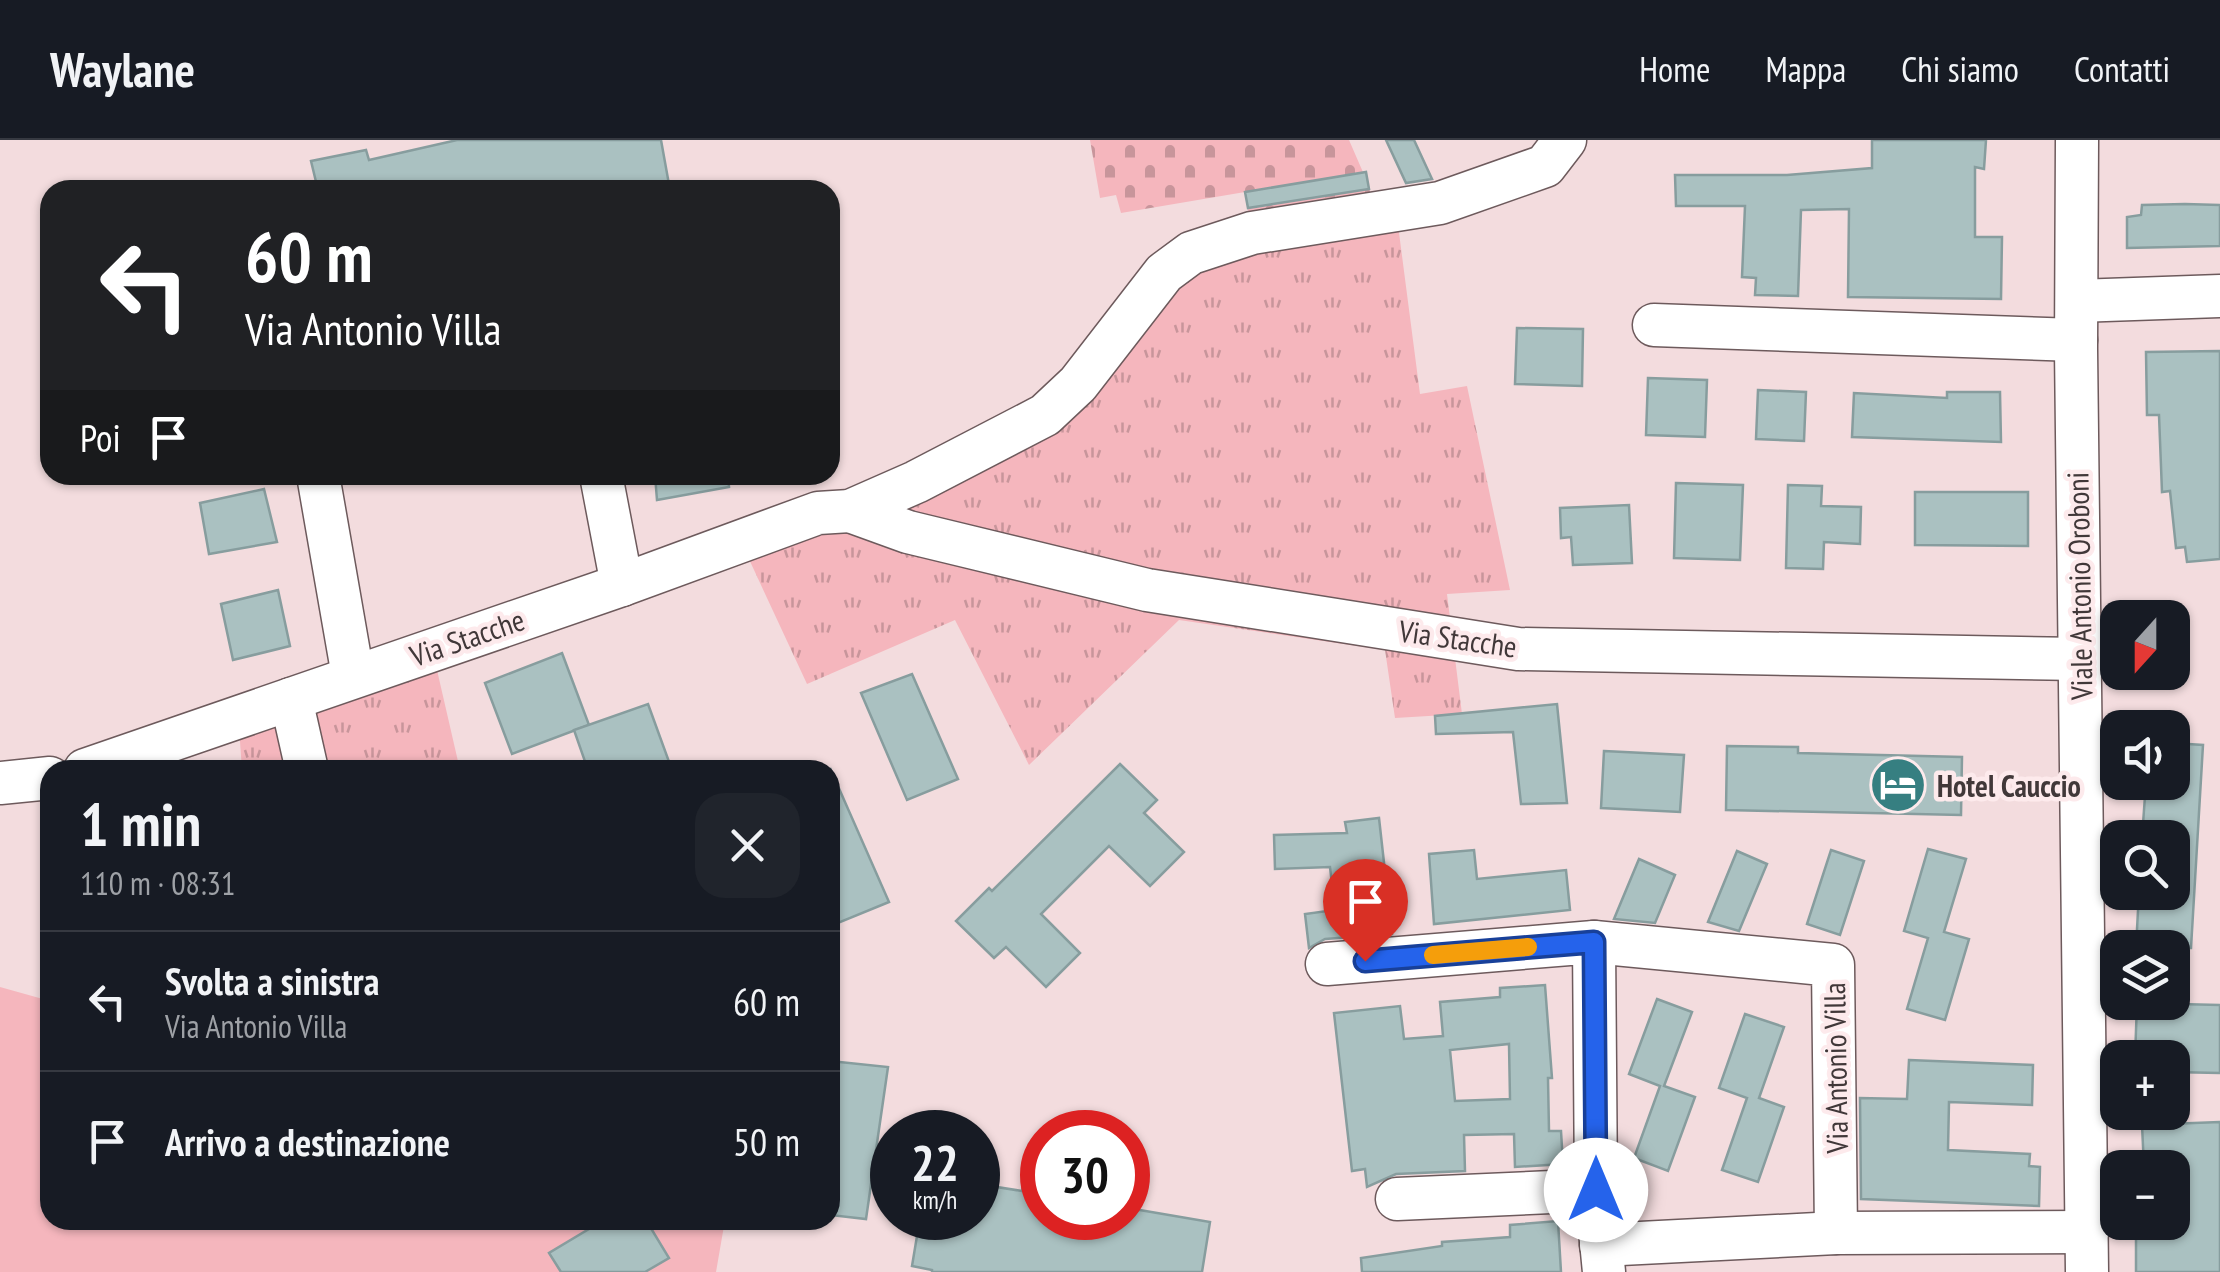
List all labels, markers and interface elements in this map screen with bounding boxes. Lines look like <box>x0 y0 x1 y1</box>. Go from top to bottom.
text: Waylane <box>50 38 195 100</box>
text: Home <box>1639 46 1710 92</box>
text: Mappa <box>1765 46 1846 92</box>
text: Chi siamo <box>1901 46 2019 92</box>
text: Contatti <box>2074 46 2170 92</box>
text: 60 m <box>245 211 373 301</box>
icon: left <box>80 220 210 350</box>
text: Via Antonio Villa <box>245 299 501 357</box>
icon: arrive <box>141 410 196 465</box>
text: Poi <box>80 413 121 462</box>
street label: Viale Antonio Oroboni <box>2058 472 2101 701</box>
street label: Via Stacche <box>404 599 529 675</box>
north arrow <box>2100 600 2190 690</box>
map controls <box>2100 600 2190 1240</box>
street label: Via Stacche <box>1396 610 1519 666</box>
button: sound <box>2100 710 2190 800</box>
hotel icon: Hotel Cauccio <box>1868 755 1928 815</box>
place label: Hotel Cauccio <box>1937 766 2081 805</box>
text: 1 min <box>80 785 201 863</box>
button: close <box>695 793 800 898</box>
button: search <box>2100 820 2190 910</box>
pin <box>1323 859 1408 962</box>
text: 110 m · 08:31 <box>80 862 235 904</box>
icon: arrive <box>1338 874 1393 929</box>
button: layers <box>2100 930 2190 1020</box>
text: Svolta a sinistra <box>165 956 379 1005</box>
icon: left <box>80 974 135 1029</box>
text: 60 m <box>733 977 800 1026</box>
street label: Via Antonio Villa <box>1814 982 1856 1155</box>
text: Via Antonio Villa <box>165 1005 347 1047</box>
button: + <box>2100 1040 2190 1130</box>
speed limit sign: 30 <box>1020 1110 1150 1240</box>
icon: arrive <box>80 1114 135 1169</box>
text: Arrivo a destinazione <box>165 1117 450 1166</box>
text: 50 m <box>733 1117 800 1166</box>
text: 22 <box>911 1130 959 1195</box>
position arrow <box>1544 1138 1648 1242</box>
button: − <box>2100 1150 2190 1240</box>
text: km/h <box>913 1184 957 1216</box>

